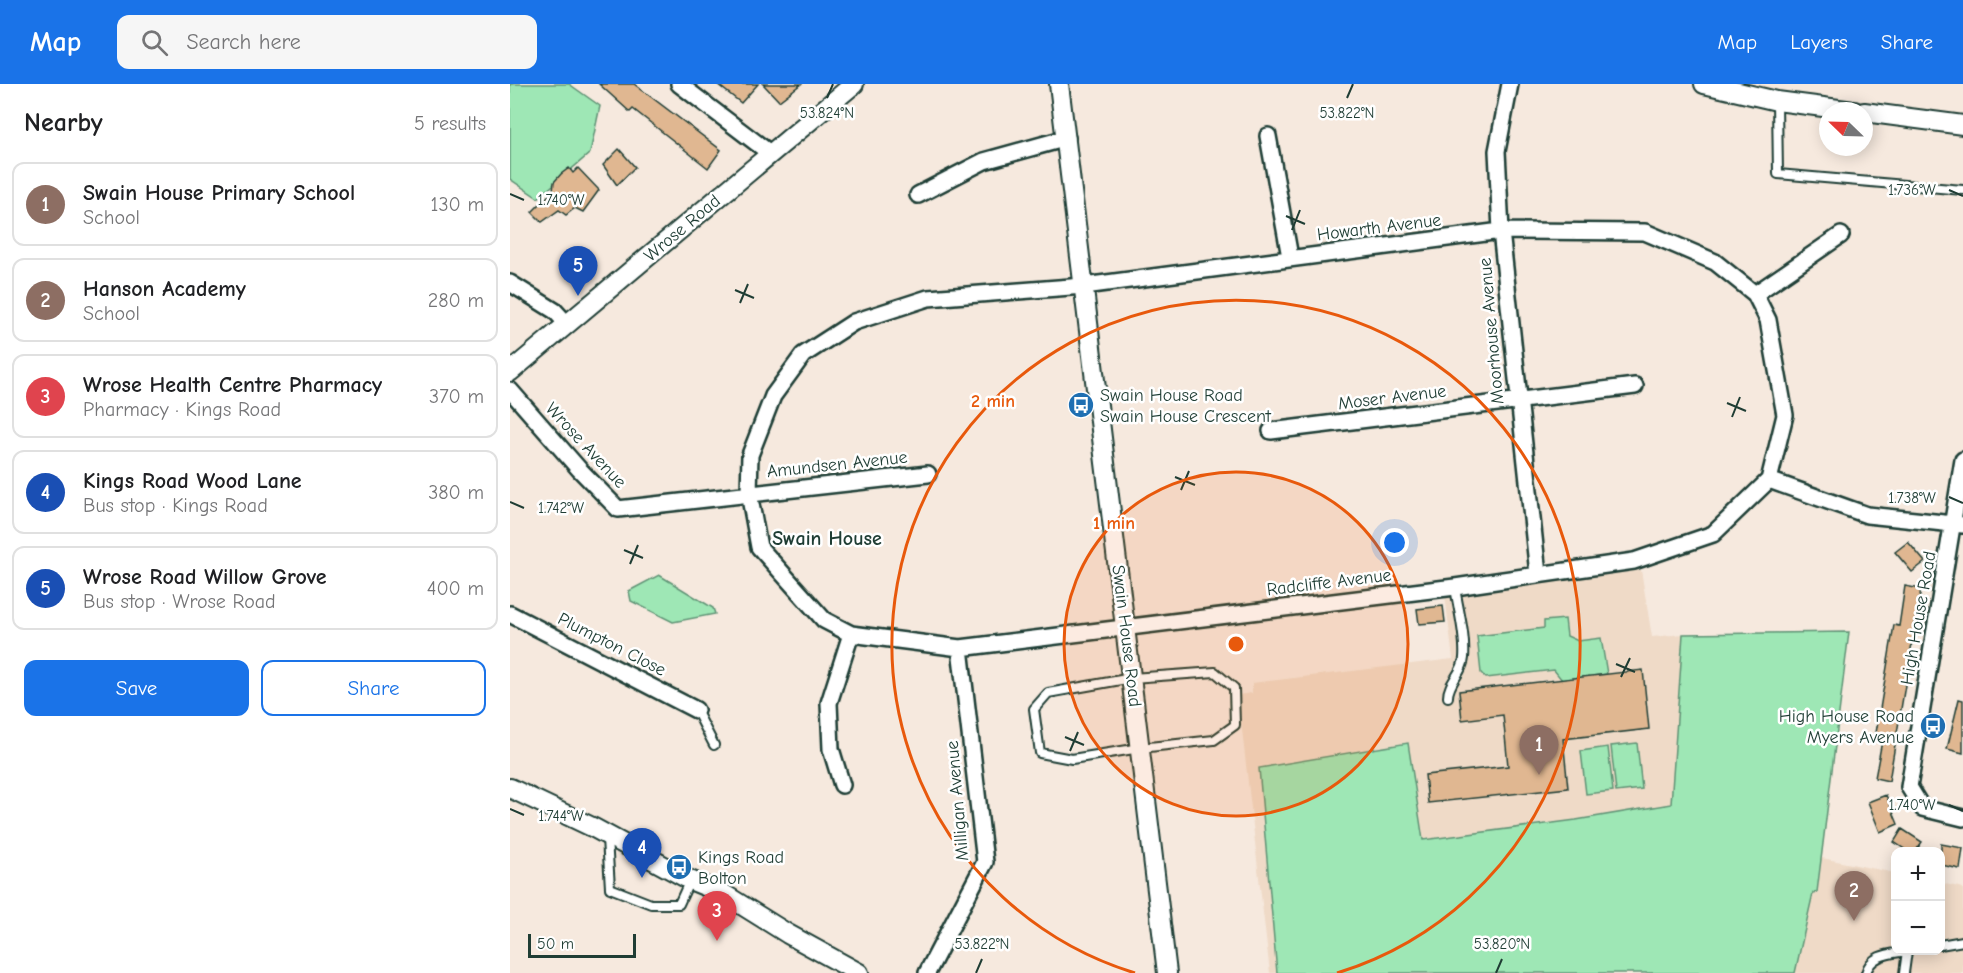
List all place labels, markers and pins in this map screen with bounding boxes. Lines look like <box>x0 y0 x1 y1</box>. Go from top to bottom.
pin: 5 <box>558 246 598 296</box>
place label: Swain House Road Swain House Crescent <box>1100 385 1272 427</box>
bus stop icon: Swain House Road Swain House Crescent <box>1066 390 1096 420</box>
centre of rings <box>1226 634 1246 654</box>
place label: High House Road Myers Avenue <box>1779 706 1914 748</box>
bus stop icon: High House Road Myers Avenue <box>1918 711 1948 741</box>
pin: 1 <box>1520 726 1558 775</box>
pin: 4 <box>622 828 662 878</box>
place label: Kings Road Bolton <box>698 847 784 889</box>
bus stop icon: Kings Road Bolton <box>664 852 694 882</box>
pin: 2 <box>1834 872 1874 921</box>
pin: 3 <box>698 892 736 941</box>

